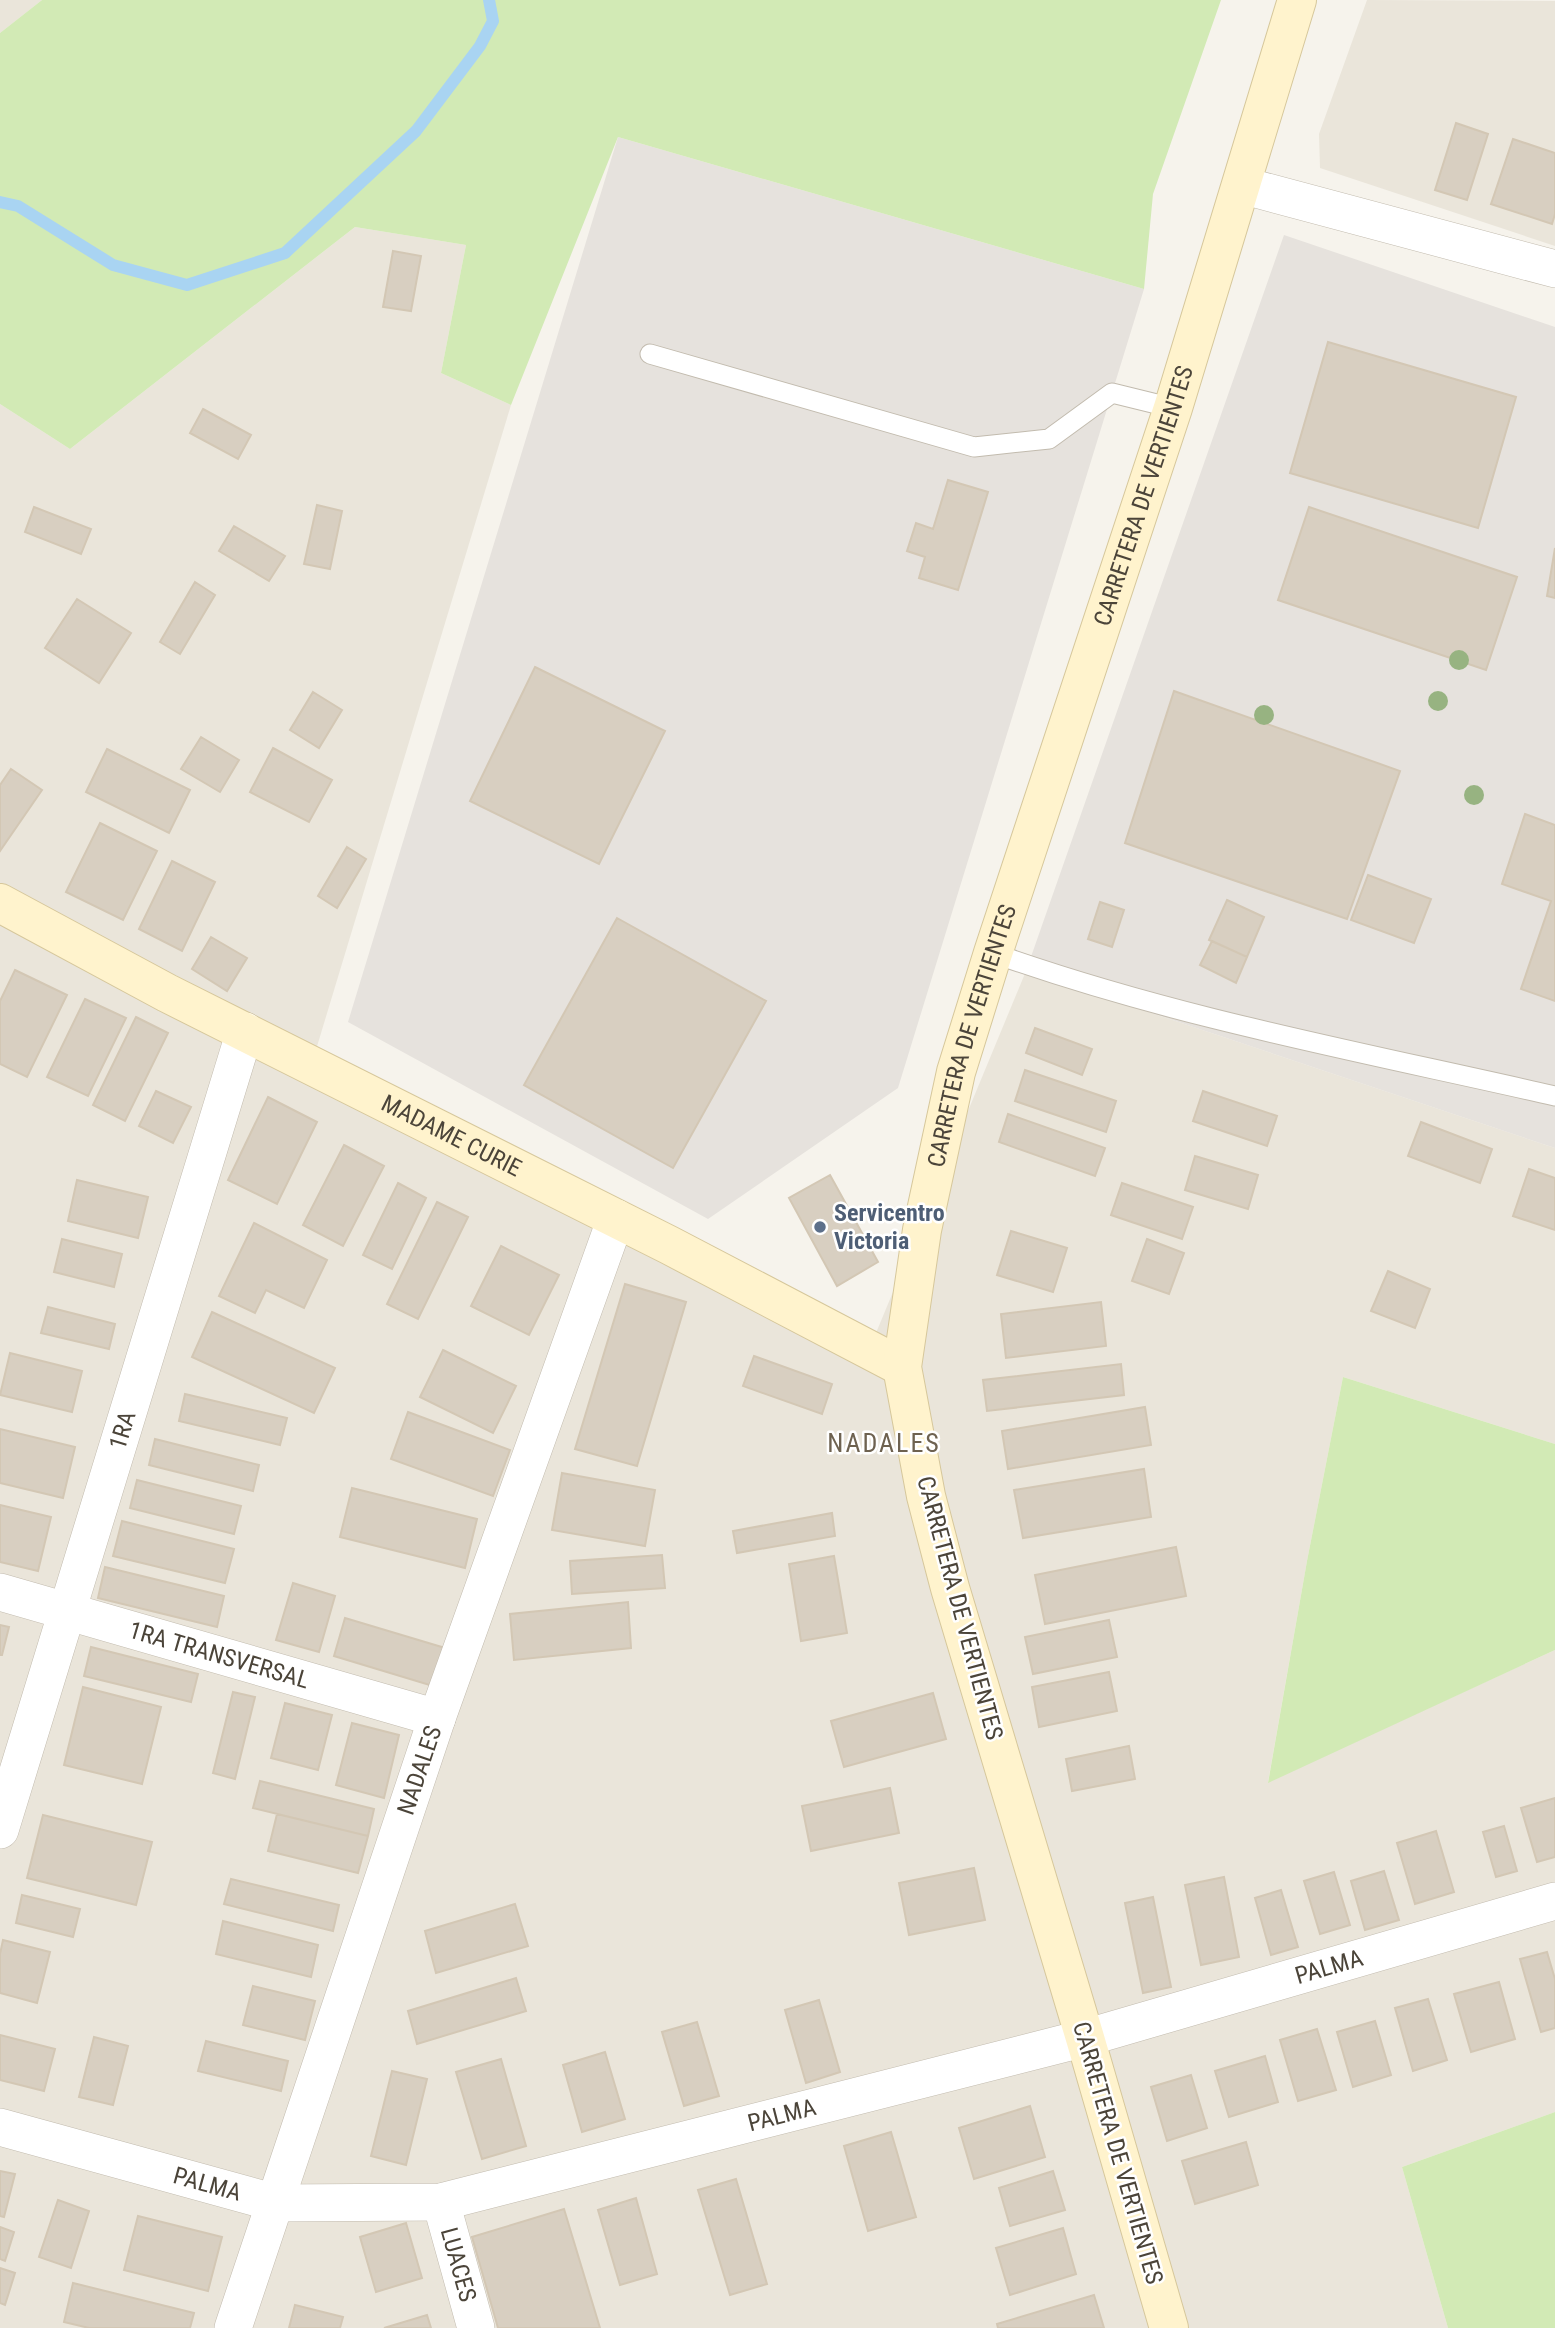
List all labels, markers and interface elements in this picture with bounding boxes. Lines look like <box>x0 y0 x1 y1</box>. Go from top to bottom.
street label: CARRETERA DE VERTIENTES <box>1088 363 1199 629</box>
street label: CARRETERA DE VERTIENTES <box>922 901 1022 1170</box>
street label: MADAME CURIE <box>377 1089 526 1183</box>
place label: Servicentro Victoria <box>834 1199 945 1255</box>
marker: Servicentro Victoria <box>812 1219 828 1235</box>
street label: 1RA <box>104 1408 142 1453</box>
district label: NADALES <box>827 1428 941 1458</box>
street label: CARRETERA DE VERTIENTES <box>911 1473 1009 1743</box>
street label: 1RA TRANSVERSAL <box>126 1616 312 1694</box>
street label: NADALES <box>392 1722 447 1818</box>
street label: PALMA <box>1292 1944 1366 1990</box>
street label: CARRETERA DE VERTIENTES <box>1067 2019 1169 2287</box>
street label: PALMA <box>745 2093 819 2137</box>
street label: PALMA <box>170 2161 244 2207</box>
street label: LUACES <box>435 2224 482 2305</box>

